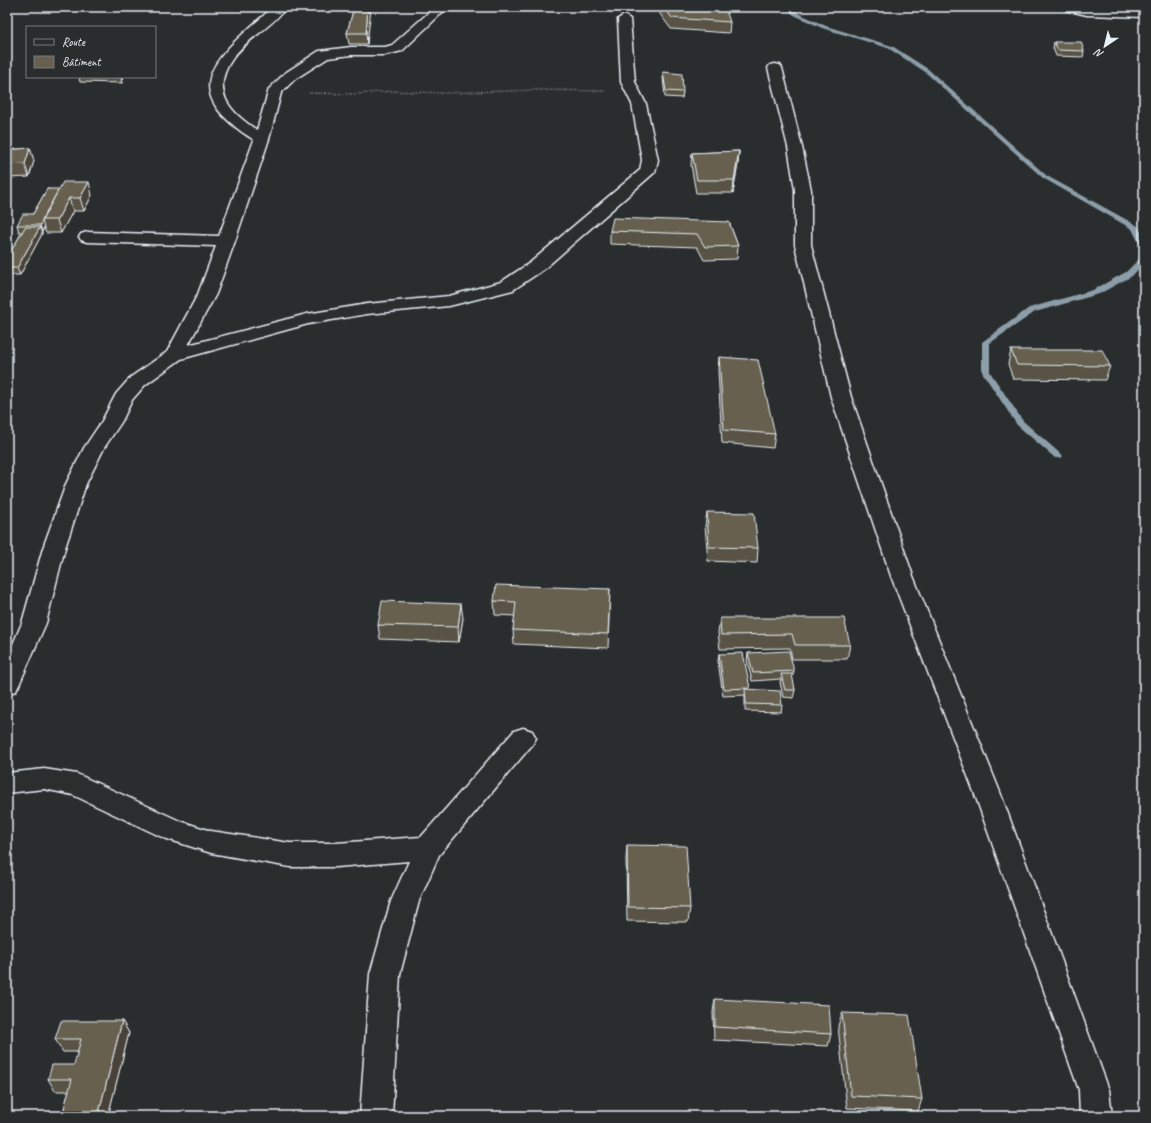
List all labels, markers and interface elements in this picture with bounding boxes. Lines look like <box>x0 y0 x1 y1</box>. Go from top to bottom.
legend <box>26 26 156 78</box>
north arrow <box>1085 26 1125 66</box>
text: Route <box>62 34 86 50</box>
text: N <box>1091 45 1106 62</box>
text: Bâtiment <box>62 54 101 70</box>

